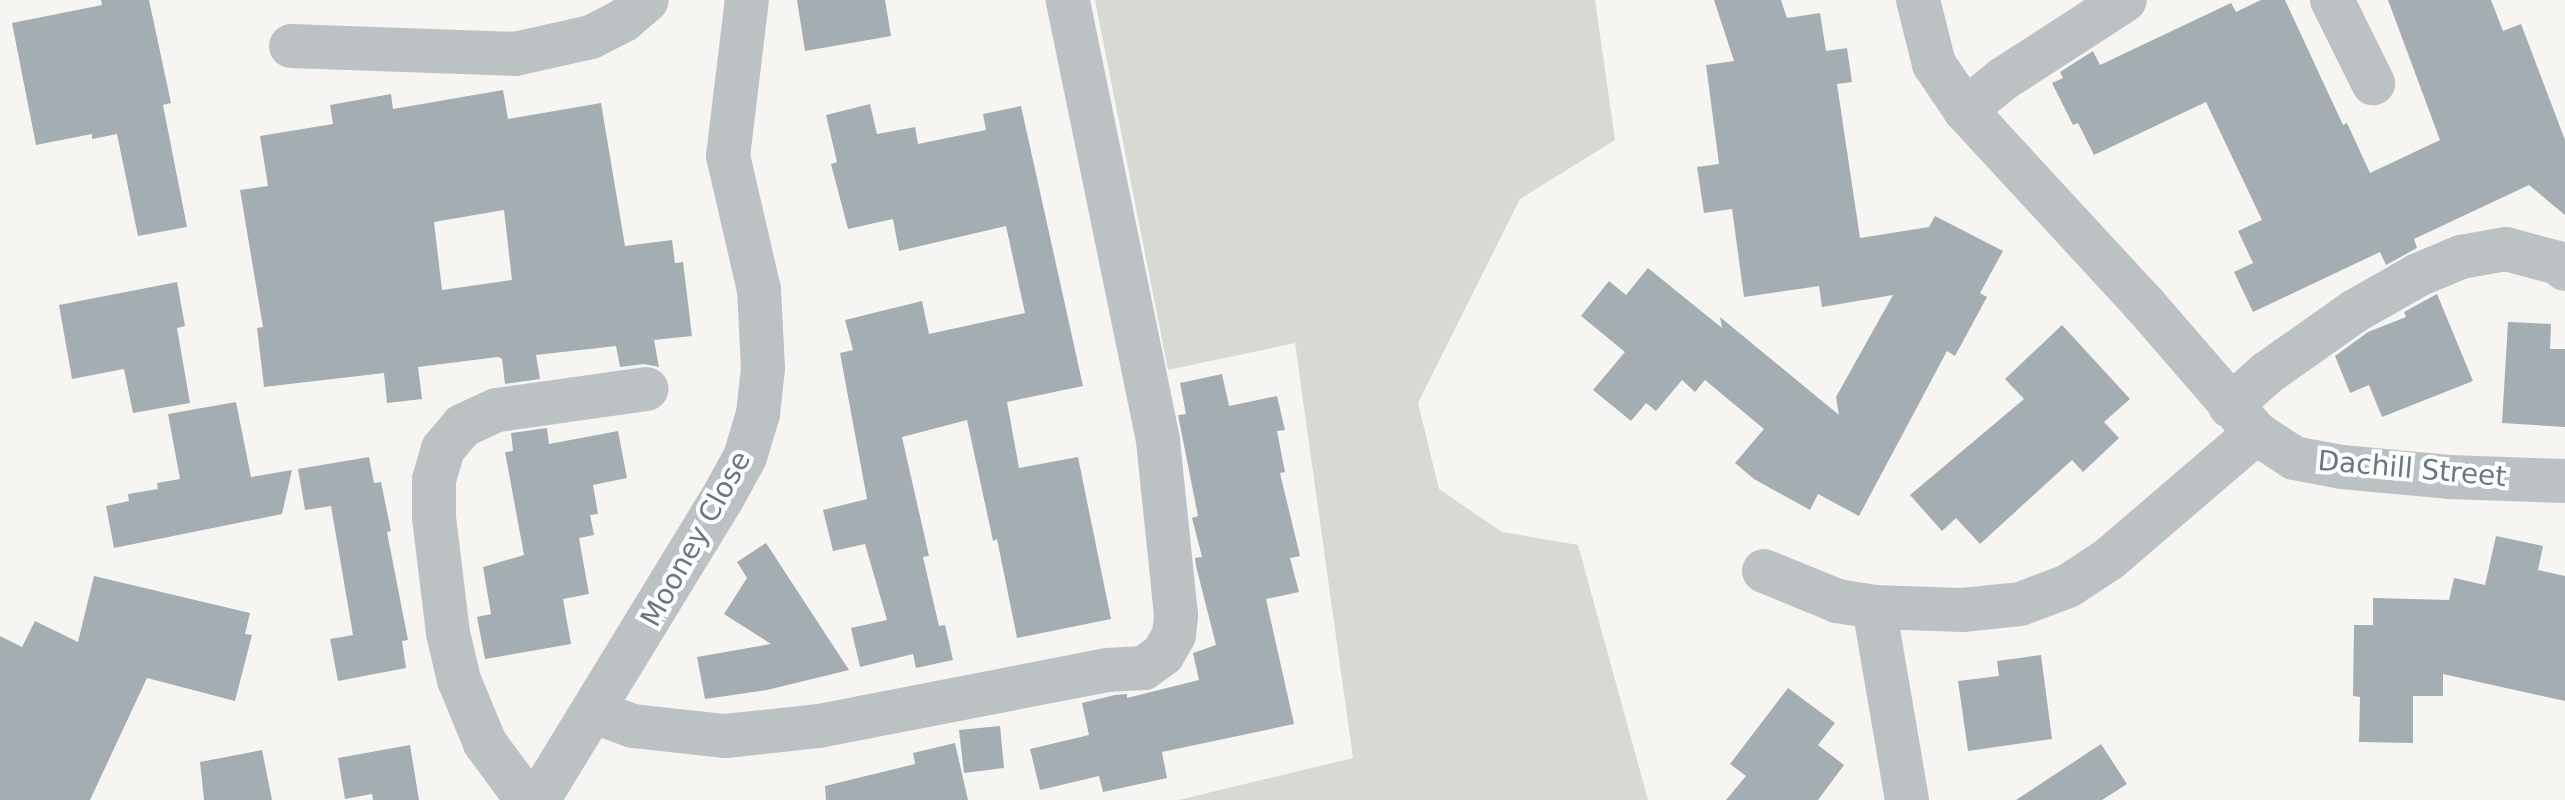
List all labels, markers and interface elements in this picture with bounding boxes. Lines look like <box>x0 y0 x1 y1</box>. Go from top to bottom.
street label: Dachill Street <box>2316 444 2508 494</box>
street label: Mooney Close <box>634 446 758 632</box>

